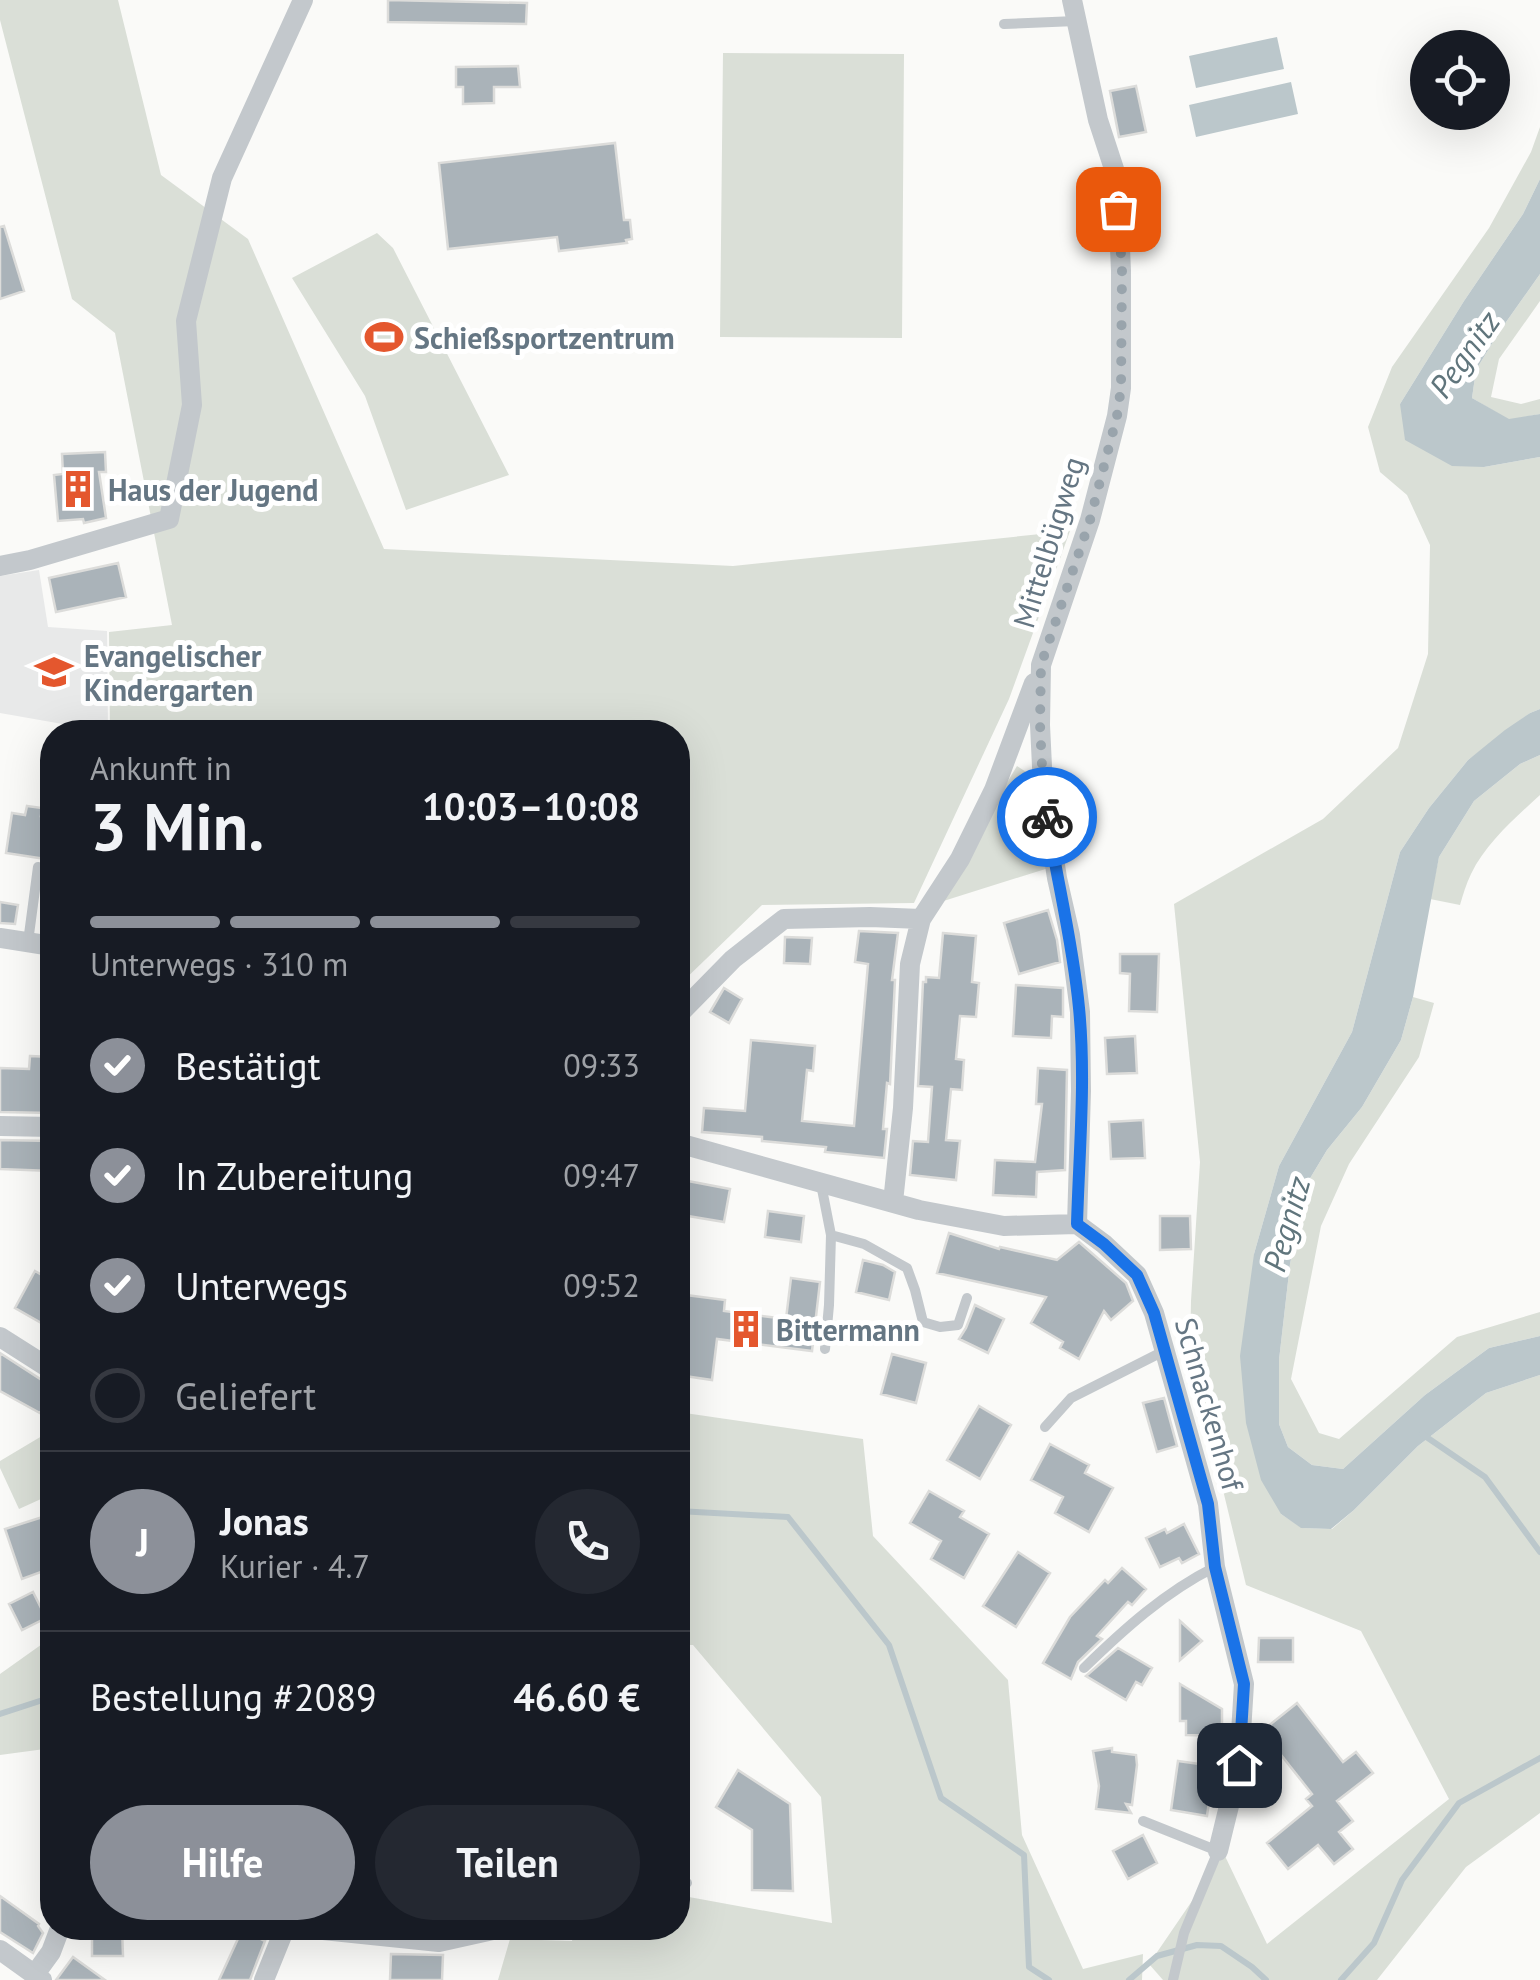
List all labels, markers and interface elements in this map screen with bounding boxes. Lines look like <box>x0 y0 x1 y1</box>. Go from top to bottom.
map controls <box>1410 30 1510 130</box>
button: locate <box>1410 30 1510 130</box>
pin <box>1076 167 1161 252</box>
icon: bag <box>1091 182 1146 237</box>
water label: Pegnitz <box>1419 301 1510 406</box>
sports icon: Schießsportzentrum <box>363 316 405 358</box>
place label: Schießsportzentrum <box>414 318 675 357</box>
street label: Mittelbügweg <box>1003 452 1093 632</box>
building icon: Haus der Jugend <box>57 468 99 510</box>
place label: Haus der Jugend <box>108 470 318 509</box>
place label: Evangelischer Kindergarten <box>84 636 262 709</box>
school or university icon: Evangelischer Kindergarten <box>33 651 75 693</box>
text: Ankunft in <box>90 747 231 789</box>
courier <box>997 767 1097 867</box>
text: 10:03–10:08 <box>422 781 640 830</box>
text: 3 Min. <box>90 784 264 868</box>
icon: bike <box>1020 790 1075 845</box>
text: Unterwegs · 310 m <box>90 943 348 985</box>
icon: check <box>90 1038 145 1093</box>
text: Bestätigt <box>175 1041 321 1090</box>
text: 09:33 <box>563 1044 640 1086</box>
icon: check <box>90 1148 145 1203</box>
text: In Zubereitung <box>175 1151 413 1200</box>
text: 09:47 <box>563 1154 640 1196</box>
water label: Pegnitz <box>1252 1171 1320 1276</box>
icon: check <box>90 1258 145 1313</box>
text: Unterwegs <box>175 1261 348 1310</box>
text: 09:52 <box>563 1264 640 1306</box>
building icon: Bittermann <box>725 1308 767 1350</box>
place label: Bittermann <box>776 1310 920 1349</box>
street label: Schnackenhof <box>1167 1313 1254 1496</box>
text: Geliefert <box>175 1371 316 1420</box>
button: phone <box>535 1489 640 1594</box>
text: Jonas <box>220 1496 309 1545</box>
text: J <box>136 1517 149 1566</box>
text: Kurier · 4.7 <box>220 1545 370 1587</box>
text: Bestellung #2089 <box>90 1672 377 1721</box>
text: 46.60 € <box>513 1672 640 1721</box>
pin <box>1197 1723 1282 1808</box>
icon: home <box>1212 1738 1267 1793</box>
button: Hilfe <box>90 1805 355 1920</box>
button: Teilen <box>375 1805 640 1920</box>

